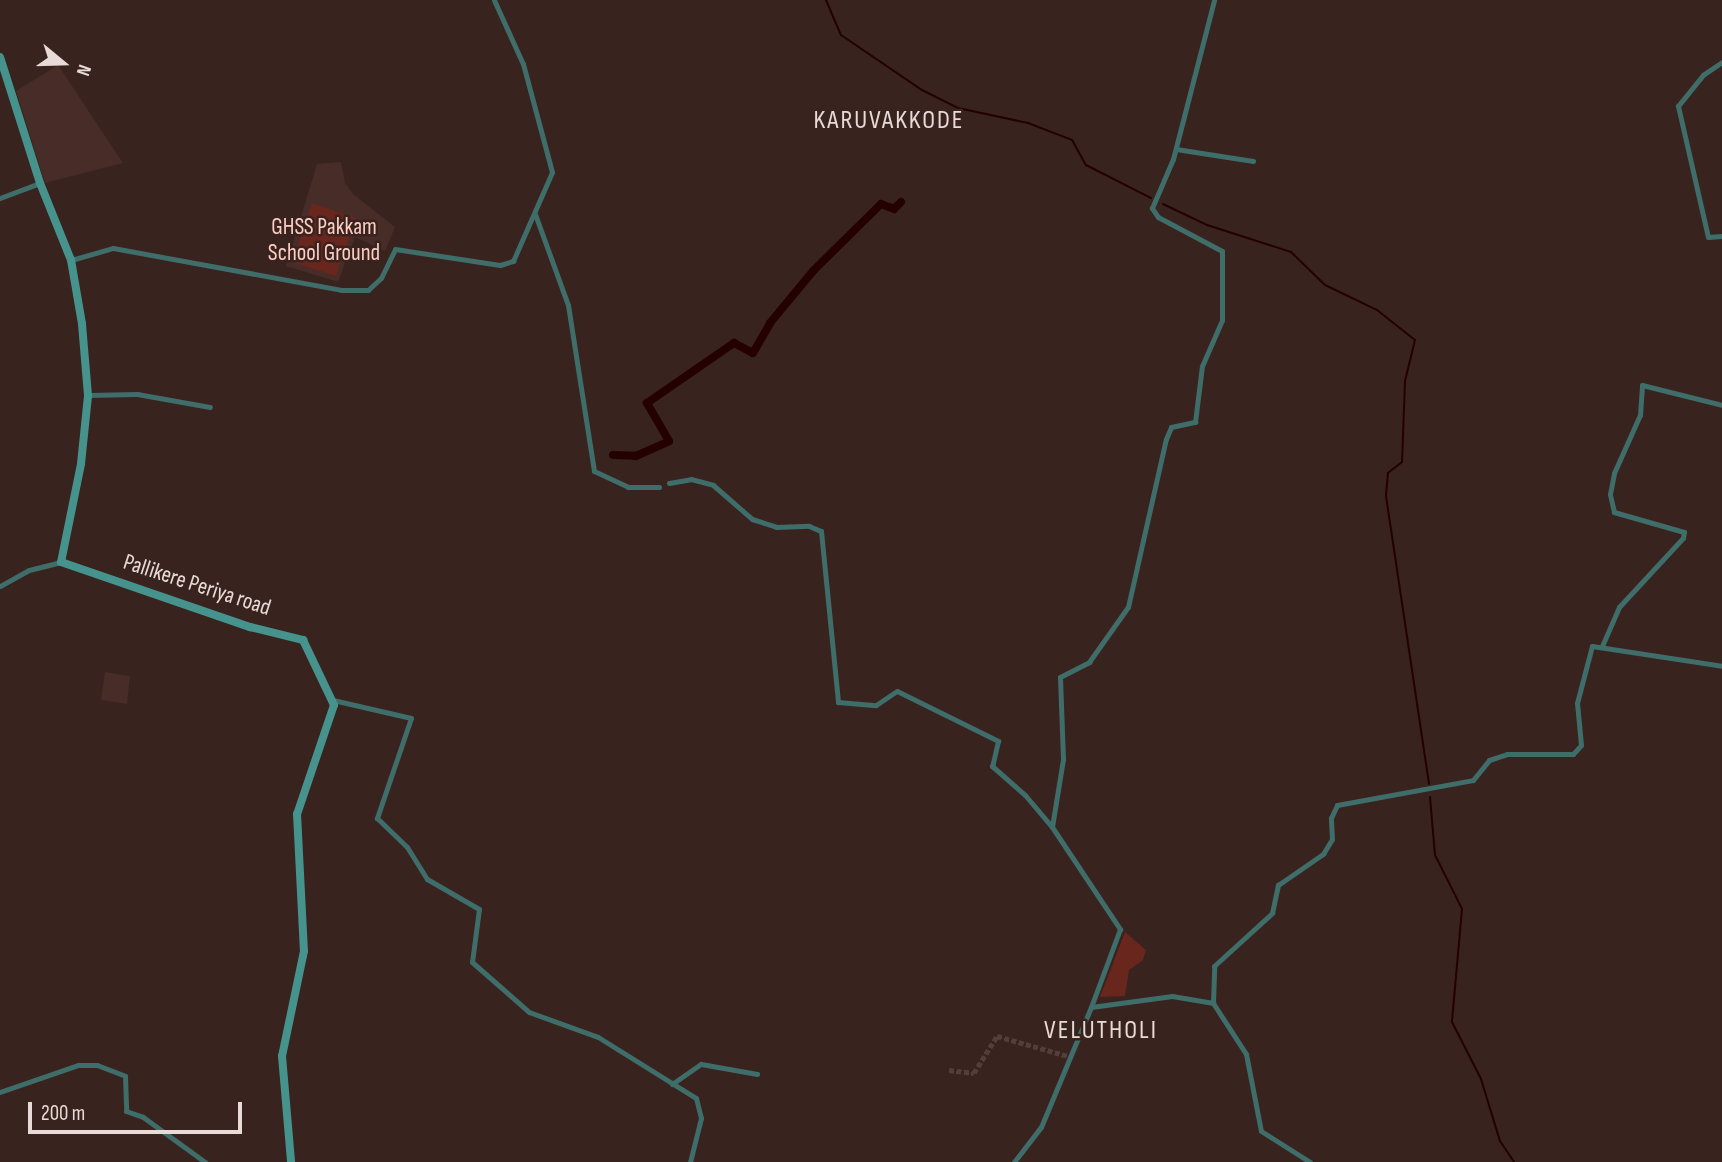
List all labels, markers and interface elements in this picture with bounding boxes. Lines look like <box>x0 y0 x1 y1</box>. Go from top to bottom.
north arrow <box>28 28 98 98</box>
text: N <box>71 61 96 79</box>
district label: KARUVAKKODE <box>815 105 963 137</box>
park label: GHSS Pakkam School Ground <box>268 213 380 267</box>
street label: Pallikere Periya road <box>120 548 274 622</box>
district label: VELUTHOLI <box>1045 1015 1157 1047</box>
scale bar <box>32 1088 245 1132</box>
text: 200 m <box>41 1101 85 1126</box>

